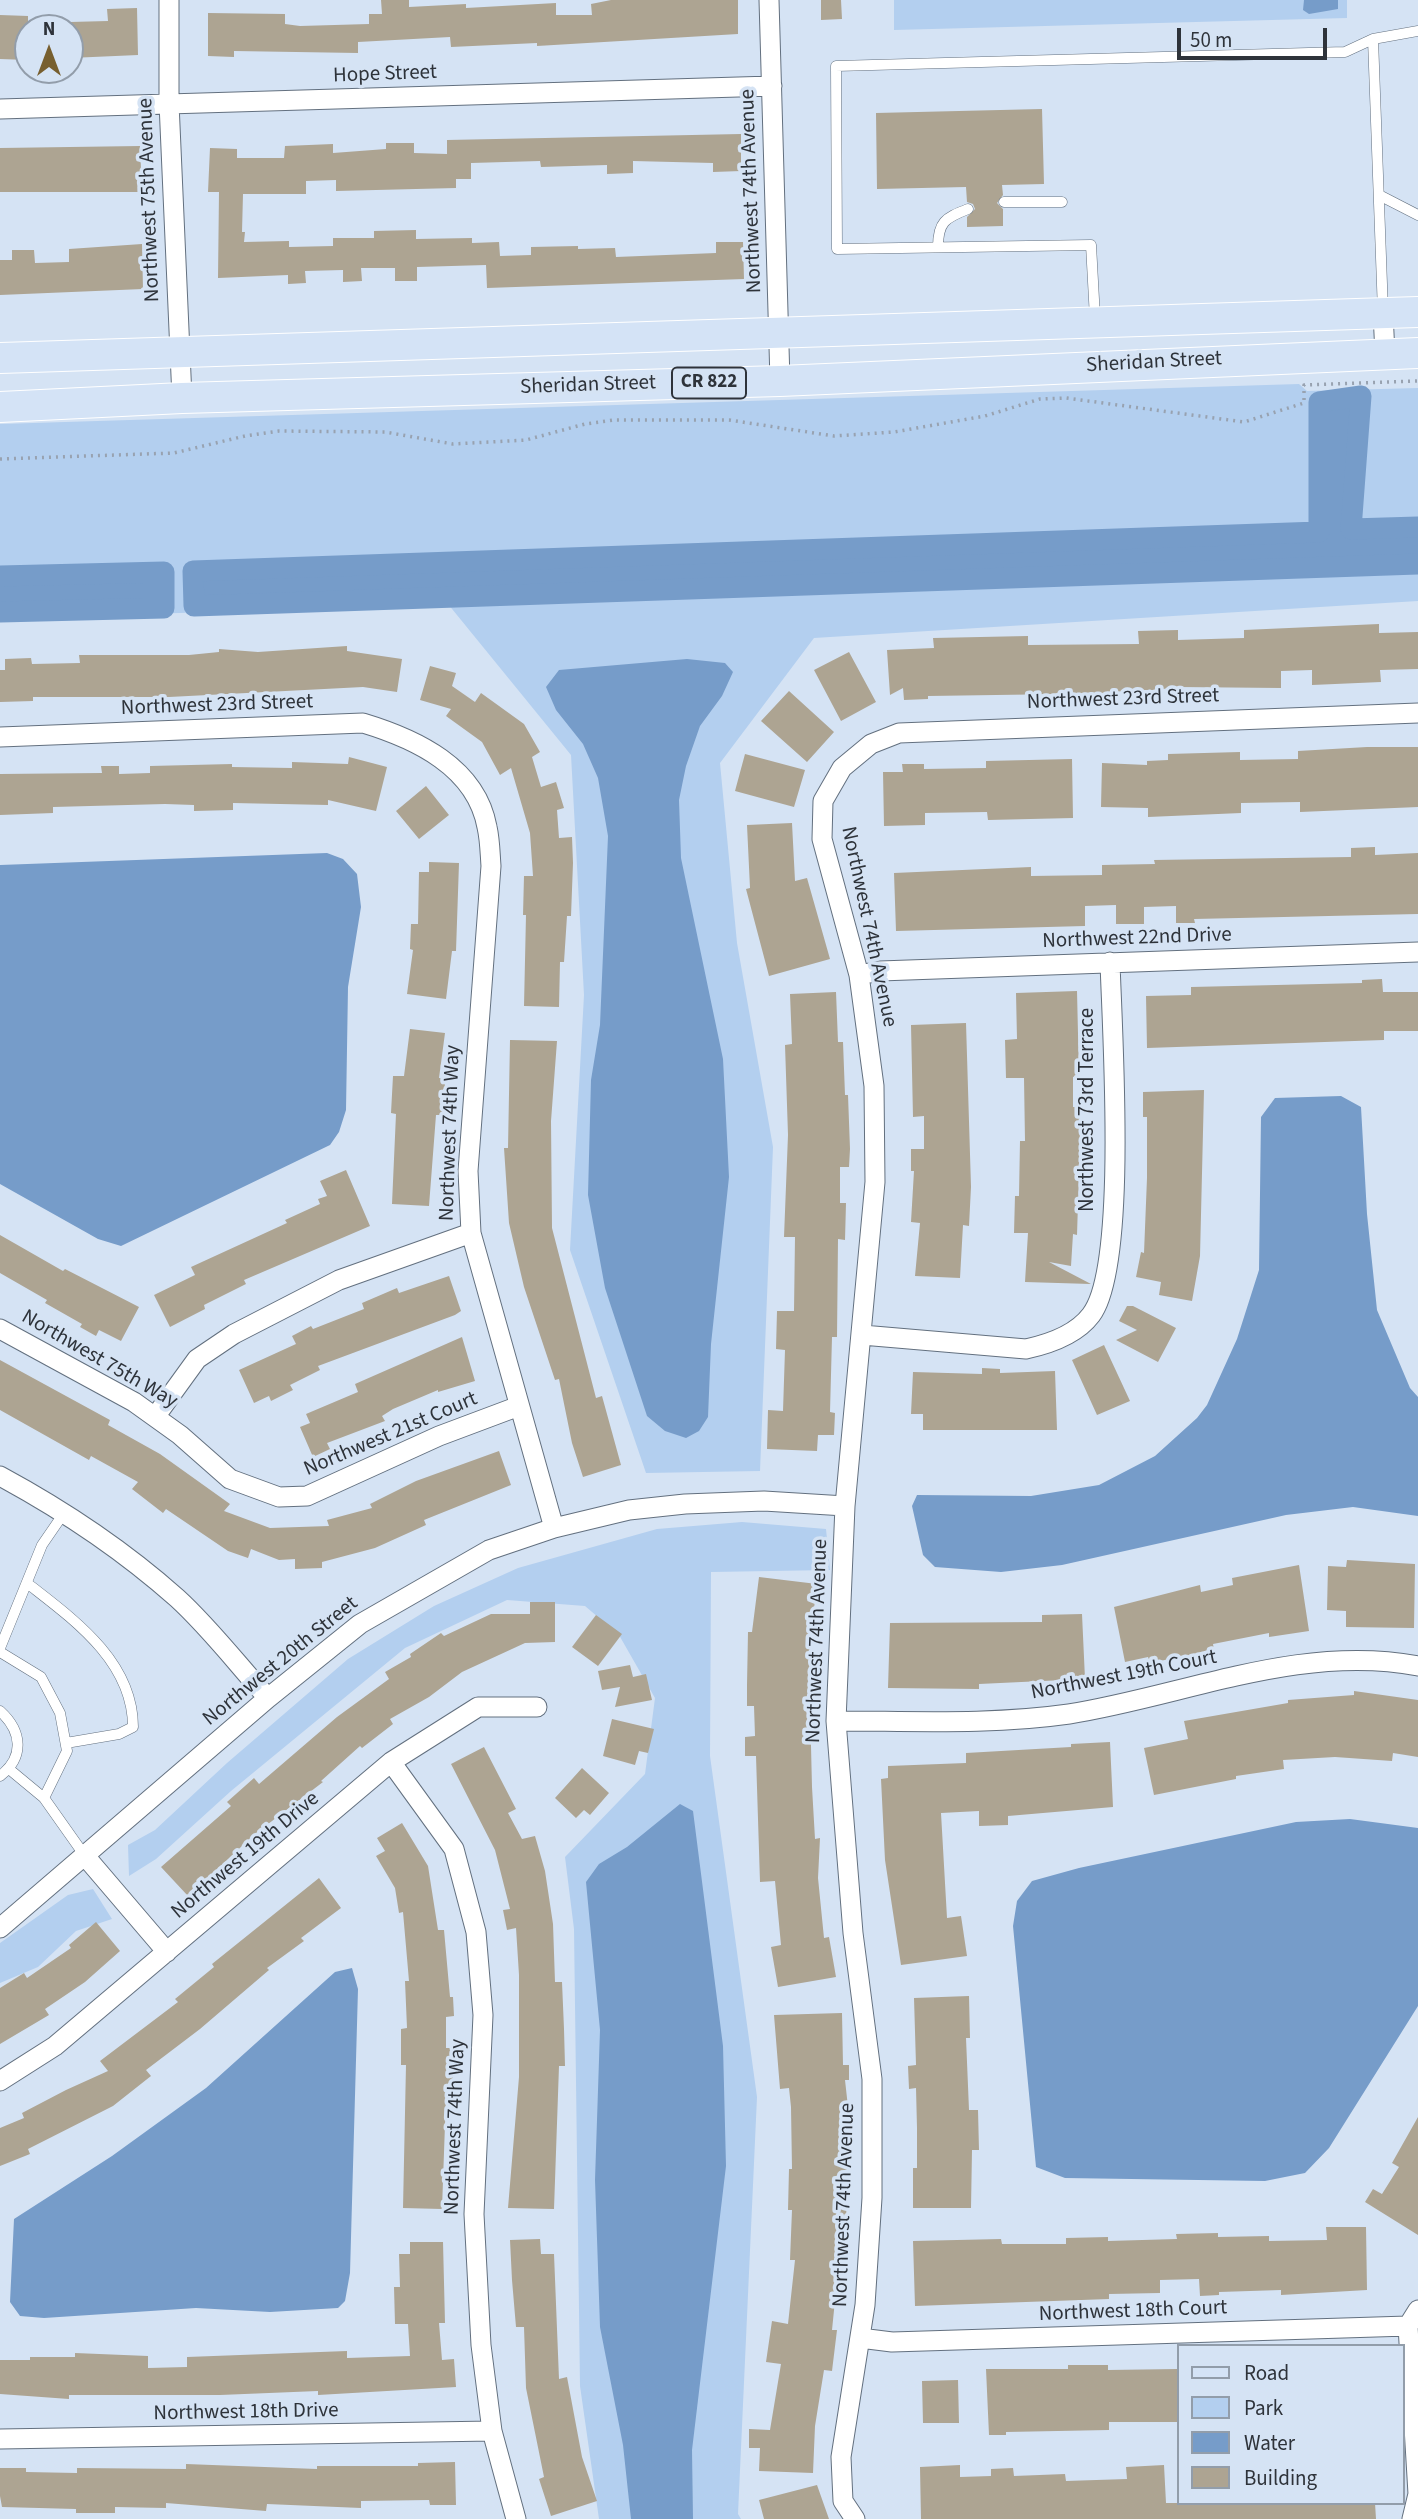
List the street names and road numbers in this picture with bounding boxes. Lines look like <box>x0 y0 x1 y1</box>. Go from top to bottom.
street label: Hope Street <box>333 61 437 89</box>
street label: Northwest 74th Avenue <box>736 89 768 293</box>
street label: Northwest 75th Avenue <box>134 98 166 302</box>
street label: Sheridan Street <box>1085 347 1223 379</box>
road number: CR 822 <box>672 368 746 398</box>
street label: Sheridan Street <box>520 371 656 401</box>
street label: Northwest 23rd Street <box>1026 684 1220 716</box>
street label: Northwest 23rd Street <box>120 690 314 722</box>
street label: Northwest 74th Avenue <box>834 825 902 1029</box>
street label: Northwest 22nd Drive <box>1042 923 1232 955</box>
street label: Northwest 73rd Terrace <box>1075 1008 1101 1212</box>
street label: Northwest 74th Way <box>435 1045 467 1221</box>
street label: Northwest 75th Way <box>16 1305 182 1415</box>
street label: Northwest 21st Court <box>301 1387 481 1483</box>
street label: Northwest 74th Avenue <box>802 1539 834 1743</box>
street label: Northwest 20th Street <box>198 1592 364 1732</box>
street label: Northwest 19th Court <box>1029 1646 1219 1706</box>
street label: Northwest 19th Drive <box>167 1787 325 1925</box>
street label: Northwest 74th Way <box>440 2039 472 2215</box>
street label: Northwest 74th Avenue <box>829 2103 861 2307</box>
street label: Northwest 18th Court <box>1038 2296 1228 2328</box>
street label: Northwest 18th Drive <box>153 2399 339 2427</box>

